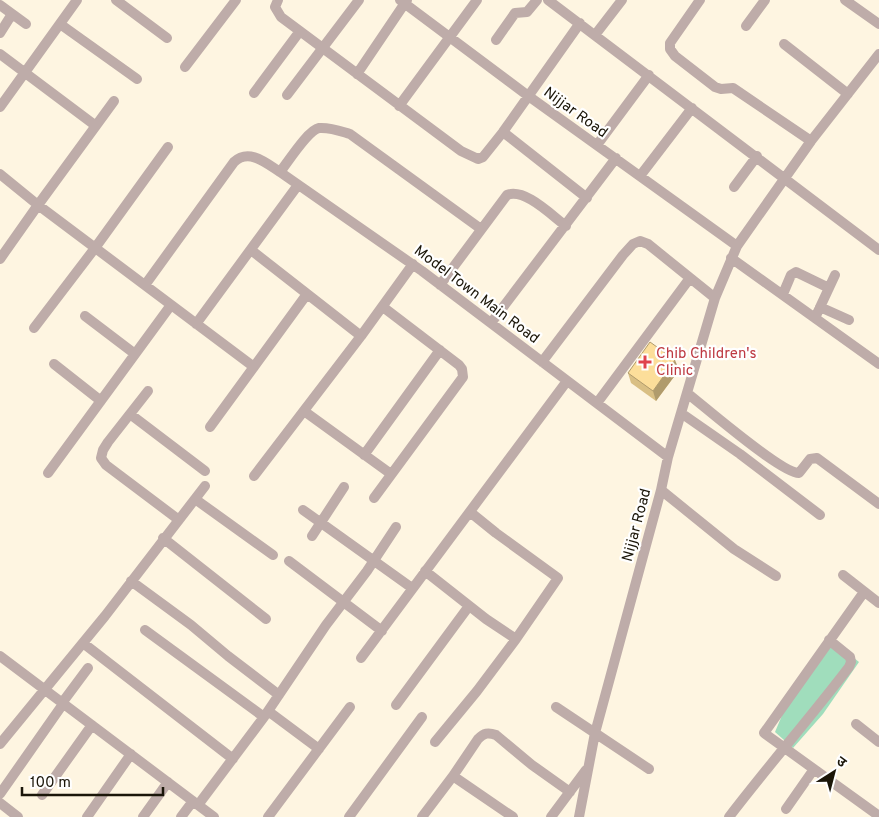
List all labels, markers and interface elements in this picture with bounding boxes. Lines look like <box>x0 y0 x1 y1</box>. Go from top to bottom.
street label: Nijjar Road <box>539 83 611 143</box>
street label: Model Town Main Road <box>410 242 543 349</box>
place label: Chib Children's Clinic <box>656 345 757 381</box>
marker: Chib Children's Clinic <box>638 355 652 369</box>
street label: Nijjar Road <box>619 487 656 564</box>
north arrow <box>809 747 859 797</box>
text: उ <box>832 753 850 772</box>
scale bar <box>22 764 164 796</box>
text: 100 m <box>30 774 71 793</box>

